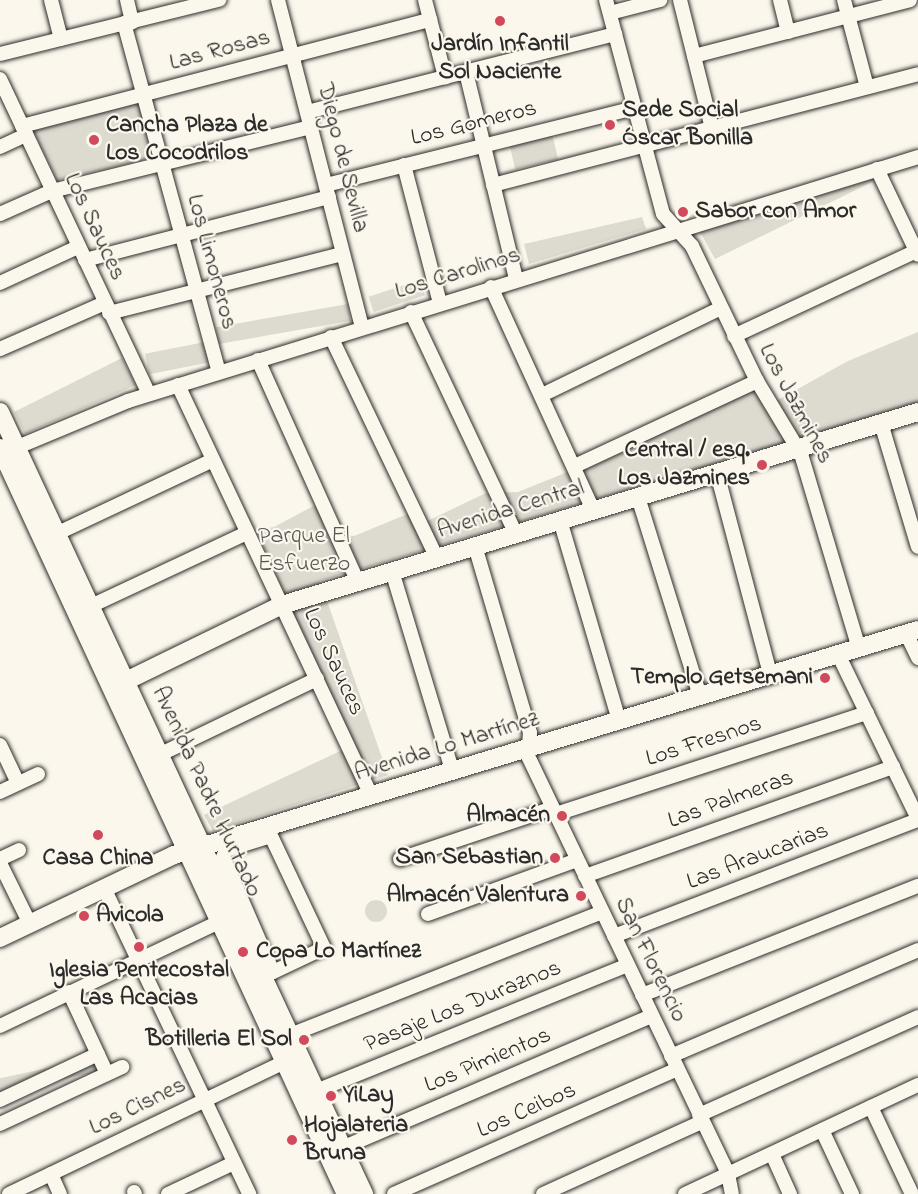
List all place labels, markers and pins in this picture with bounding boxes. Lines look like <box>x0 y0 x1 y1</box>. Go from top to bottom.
marker: Jardín Infantil Sol Naciente <box>493 14 507 28</box>
place label: Jardín Infantil Sol Naciente <box>431 31 569 87</box>
place label: Sede Social Óscar Bonilla <box>622 97 753 153</box>
place label: Cancha Plaza de Los Cocodrilos <box>106 112 268 168</box>
marker: Sede Social Óscar Bonilla <box>603 118 617 132</box>
marker: Cancha Plaza de Los Cocodrilos <box>87 133 101 147</box>
place label: Sabor con Amor <box>695 198 856 226</box>
marker: Sabor con Amor <box>676 205 690 219</box>
place label: Central / esq. Los Jazmines <box>618 437 750 493</box>
marker: Central / esq. Los Jazmines <box>755 458 769 472</box>
place label: Templo Getsemani <box>630 664 813 692</box>
marker: Templo Getsemani <box>818 671 832 685</box>
place label: Almacén <box>466 802 550 830</box>
marker: Almacén <box>555 809 569 823</box>
marker: Casa China <box>91 828 105 842</box>
place label: San Sebastian <box>396 844 543 872</box>
place label: Casa China <box>43 845 153 873</box>
marker: San Sebastian <box>548 851 562 865</box>
place label: Almacén Valentura <box>386 882 569 910</box>
marker: Almacén Valentura <box>574 889 588 903</box>
place label: Avicola <box>96 902 164 930</box>
marker: Avicola <box>77 909 91 923</box>
place label: Copa Lo Martínez <box>256 938 421 966</box>
marker: Iglesia Pentecostal Las Acacias <box>132 940 146 954</box>
marker: Copa Lo Martínez <box>234 943 252 961</box>
place label: Iglesia Pentecostal Las Acacias <box>49 957 229 1013</box>
place label: Botilleria El Sol <box>146 1026 292 1054</box>
marker: Botilleria El Sol <box>297 1033 311 1047</box>
place label: YiLay <box>343 1082 394 1110</box>
marker: YiLay <box>324 1089 338 1103</box>
place label: Hojalateria Bruna <box>304 1112 408 1168</box>
marker: Hojalateria Bruna <box>285 1133 299 1147</box>

